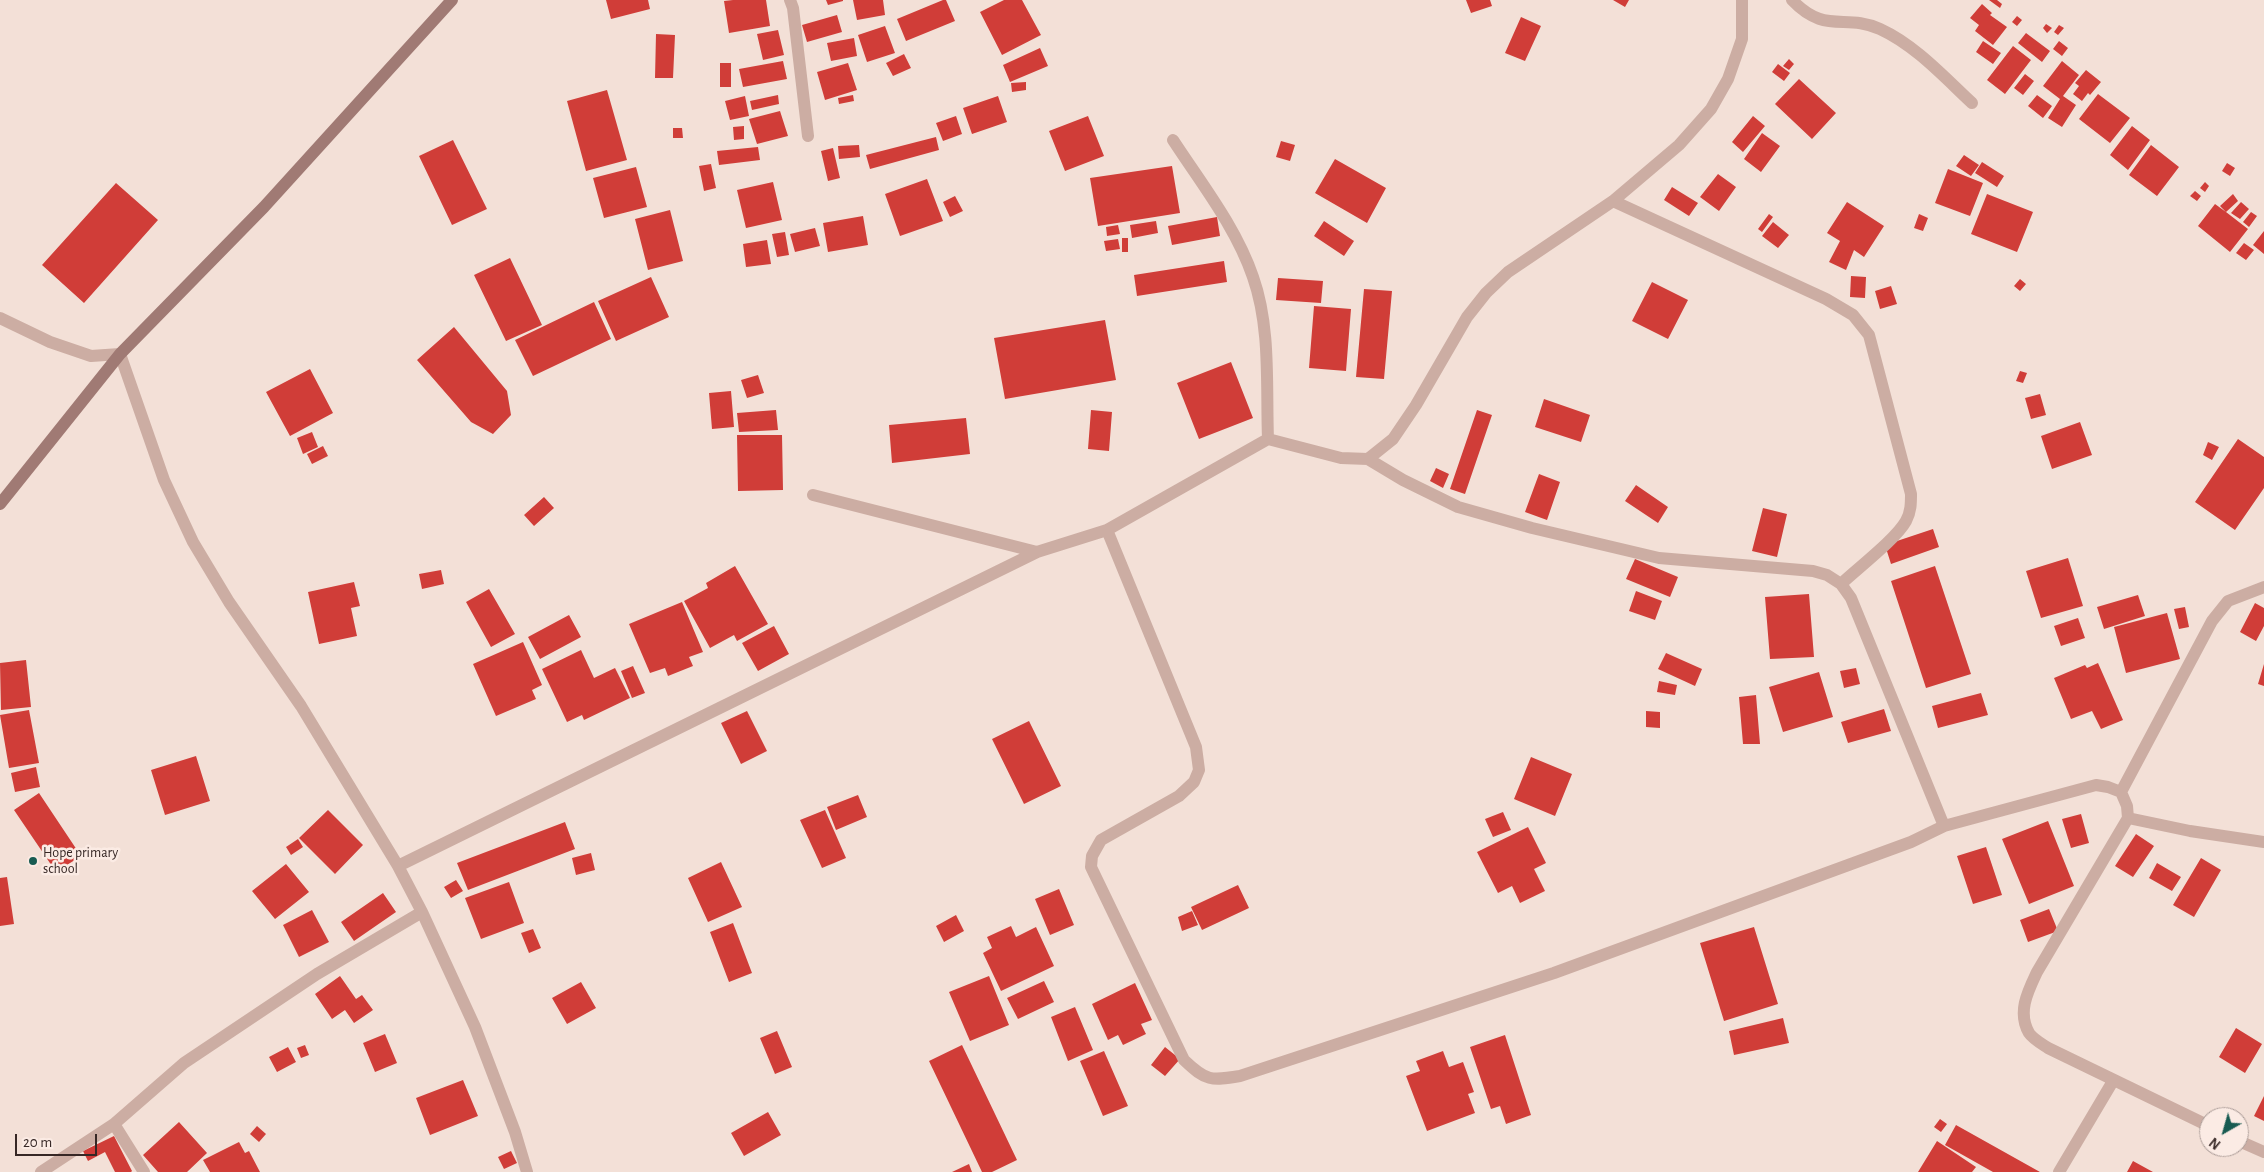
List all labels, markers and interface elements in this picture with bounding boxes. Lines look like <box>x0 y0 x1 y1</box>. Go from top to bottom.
place label: Hope primary school <box>43 845 118 878</box>
marker: Hope primary school <box>27 855 39 867</box>
north arrow <box>2199 1107 2249 1157</box>
scale bar <box>18 1124 100 1156</box>
text: 20 m <box>23 1135 52 1150</box>
text: N <box>2207 1135 2224 1152</box>

